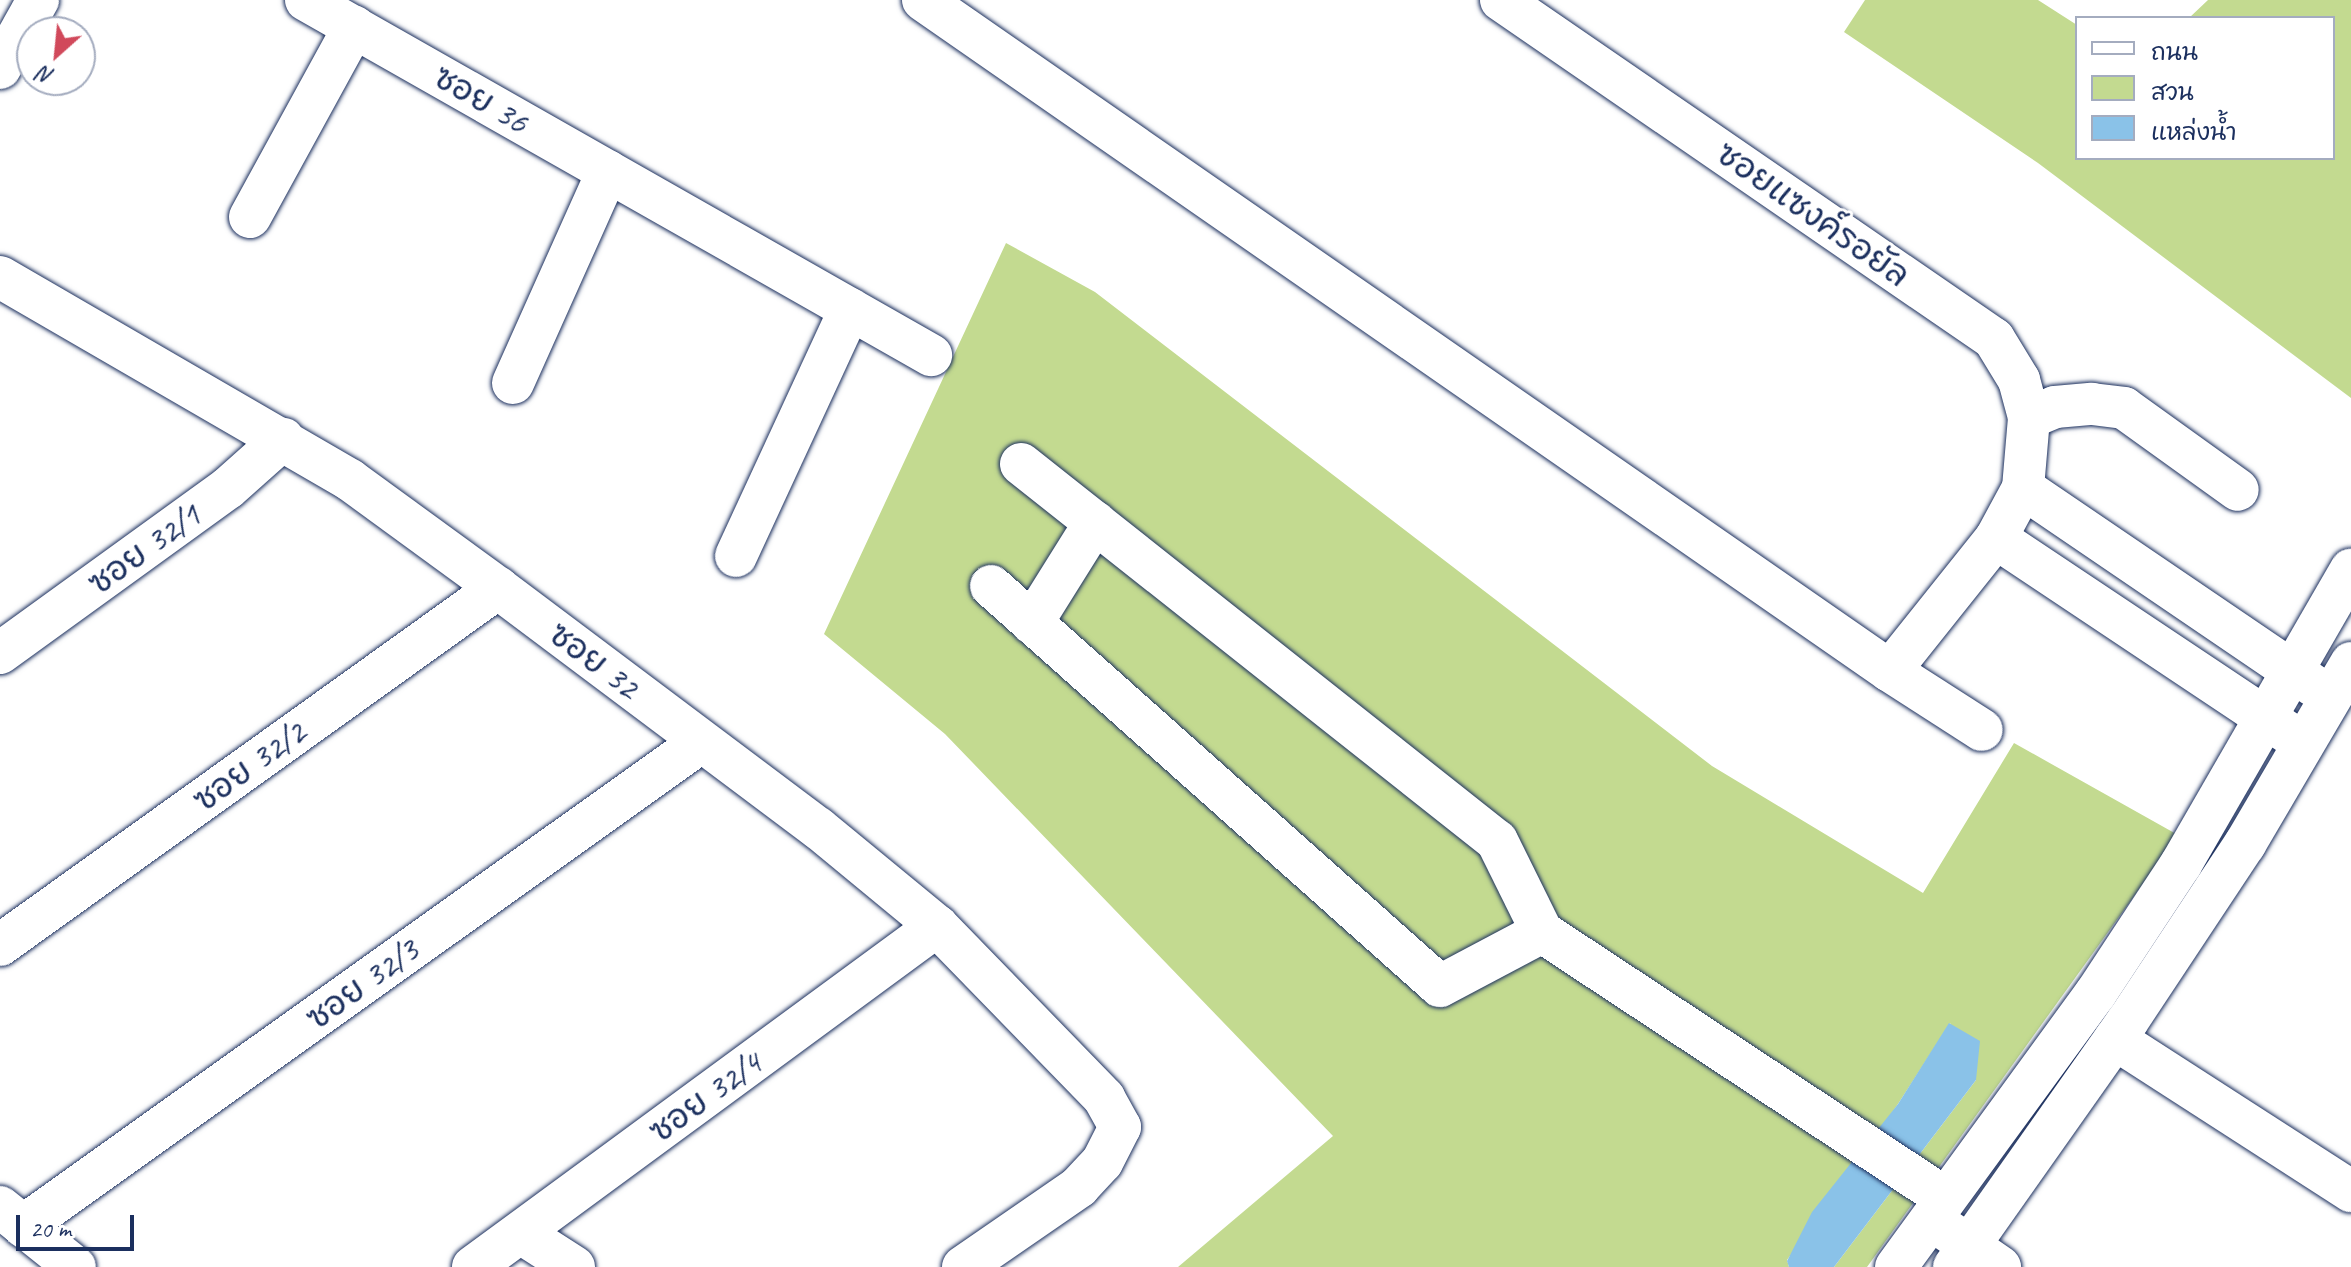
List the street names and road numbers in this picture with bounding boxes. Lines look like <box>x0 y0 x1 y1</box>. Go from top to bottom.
street label: ซอย 36 <box>427 56 535 142</box>
street label: ซอยแซงค์รอยัล <box>1709 132 1917 296</box>
street label: ซอย 32/1 <box>80 495 208 603</box>
street label: ซอย 32 <box>541 613 647 707</box>
street label: ซอย 32/2 <box>185 712 313 820</box>
street label: ซอย 32/3 <box>298 930 426 1038</box>
street label: ซอย 32/4 <box>641 1043 769 1151</box>

